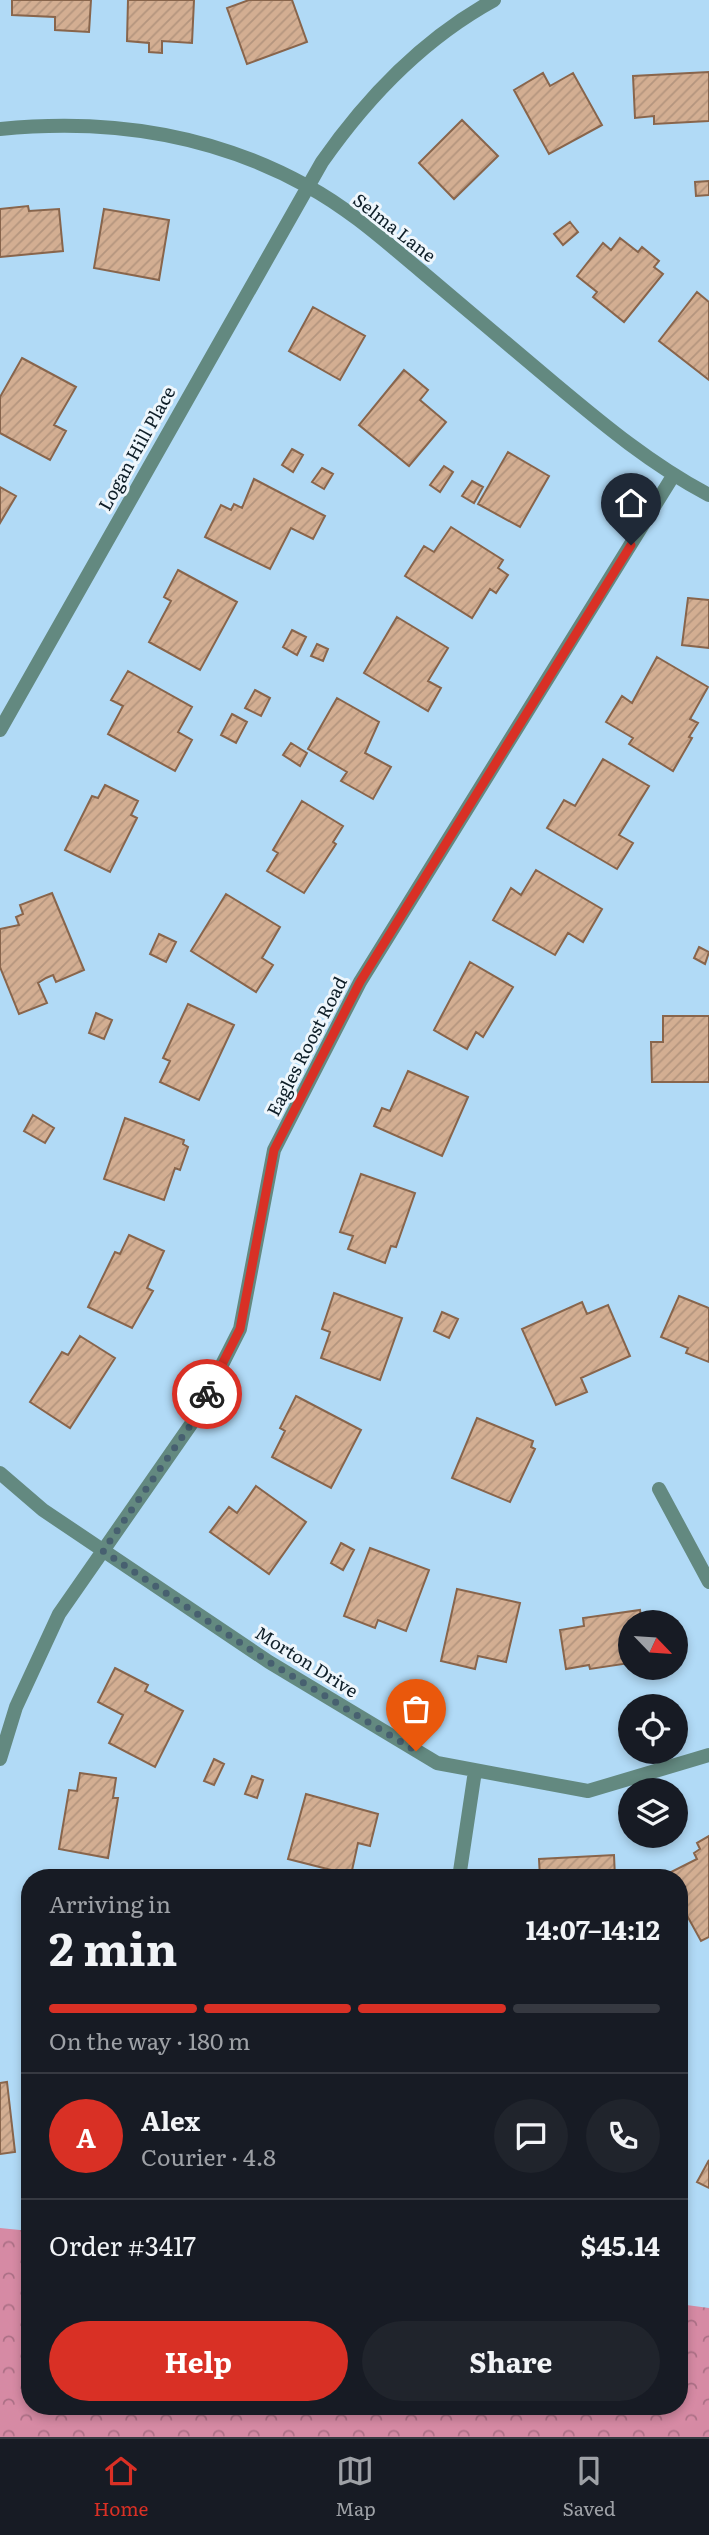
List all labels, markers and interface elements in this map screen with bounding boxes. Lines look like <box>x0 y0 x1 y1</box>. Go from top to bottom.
street label: Selma Lane <box>348 186 442 268</box>
street label: Logan Hill Place <box>91 381 181 515</box>
pin <box>601 473 661 545</box>
icon: home <box>612 484 650 522</box>
street label: Eagles Roost Road <box>259 971 353 1121</box>
courier <box>172 1359 242 1429</box>
icon: bike <box>188 1375 226 1413</box>
north arrow <box>618 1610 688 1680</box>
map controls <box>618 1610 688 1848</box>
street label: Morton Drive <box>250 1619 364 1703</box>
pin <box>386 1679 446 1751</box>
icon: bag <box>397 1690 435 1728</box>
button: locate <box>618 1694 688 1764</box>
button: layers <box>618 1778 688 1848</box>
text: Arriving in <box>49 1886 171 1920</box>
text: 14:07–14:12 <box>526 1909 660 1948</box>
text: 2 min <box>49 1912 178 1980</box>
text: On the way · 180 m <box>49 2023 250 2057</box>
button: chat <box>494 2099 568 2173</box>
button: phone <box>586 2099 660 2173</box>
text: Alex <box>141 2100 200 2139</box>
text: A <box>76 2117 96 2156</box>
text: Courier · 4.8 <box>141 2139 276 2173</box>
text: Order #3417 <box>49 2225 196 2264</box>
text: $45.14 <box>581 2225 660 2264</box>
button: Help <box>49 2321 348 2401</box>
button: Share <box>362 2321 660 2401</box>
tab: Home <box>93 2452 148 2522</box>
tab: Map <box>335 2452 376 2522</box>
tab: Saved <box>563 2452 616 2522</box>

